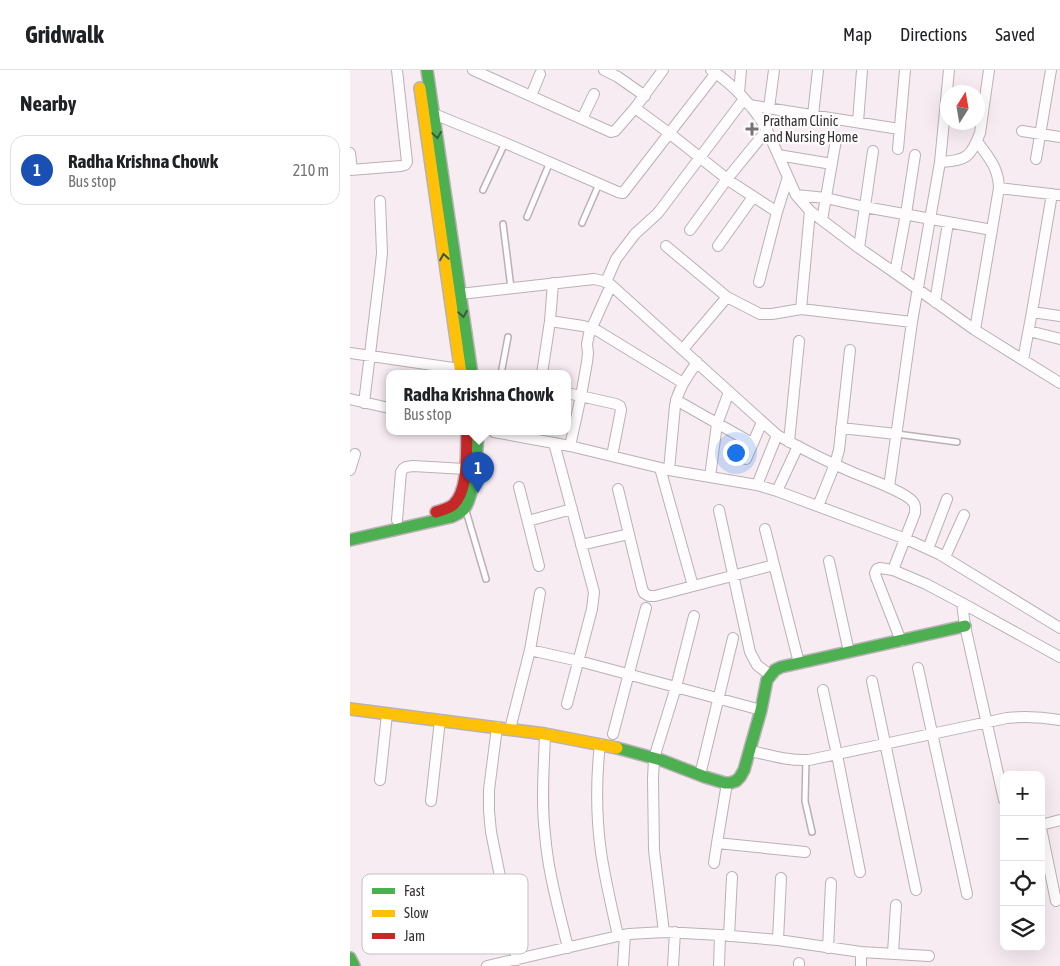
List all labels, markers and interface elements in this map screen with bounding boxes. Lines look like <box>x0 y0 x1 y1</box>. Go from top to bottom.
text: Gridwalk <box>25 21 104 48</box>
text: Map <box>843 24 872 45</box>
text: Directions <box>900 24 967 45</box>
text: Saved <box>995 24 1035 45</box>
north arrow <box>940 85 985 130</box>
text: Nearby <box>20 91 76 115</box>
place label: Pratham Clinic and Nursing Home <box>763 113 858 145</box>
marker: Pratham Clinic and Nursing Home <box>745 122 759 136</box>
one-way arrow <box>431 132 442 140</box>
text: Radha Krishna Chowk <box>68 150 218 172</box>
text: 1 <box>33 161 41 179</box>
text: 210 m <box>293 161 329 179</box>
text: Bus stop <box>68 172 116 190</box>
one-way arrow <box>439 252 450 260</box>
one-way arrow <box>457 310 468 318</box>
popup <box>386 370 571 435</box>
text: Radha Krishna Chowk <box>403 383 554 405</box>
text: Bus stop <box>403 405 452 423</box>
your location <box>723 440 749 466</box>
pin: 1 <box>462 452 494 493</box>
map controls <box>1000 771 1045 951</box>
button: + <box>1000 771 1045 816</box>
button: − <box>1000 816 1045 861</box>
button: locate <box>1000 861 1045 906</box>
legend <box>362 874 528 954</box>
text: Fast <box>404 883 425 899</box>
text: Slow <box>404 905 429 921</box>
button: layers <box>1000 906 1045 951</box>
text: Jam <box>404 928 425 944</box>

